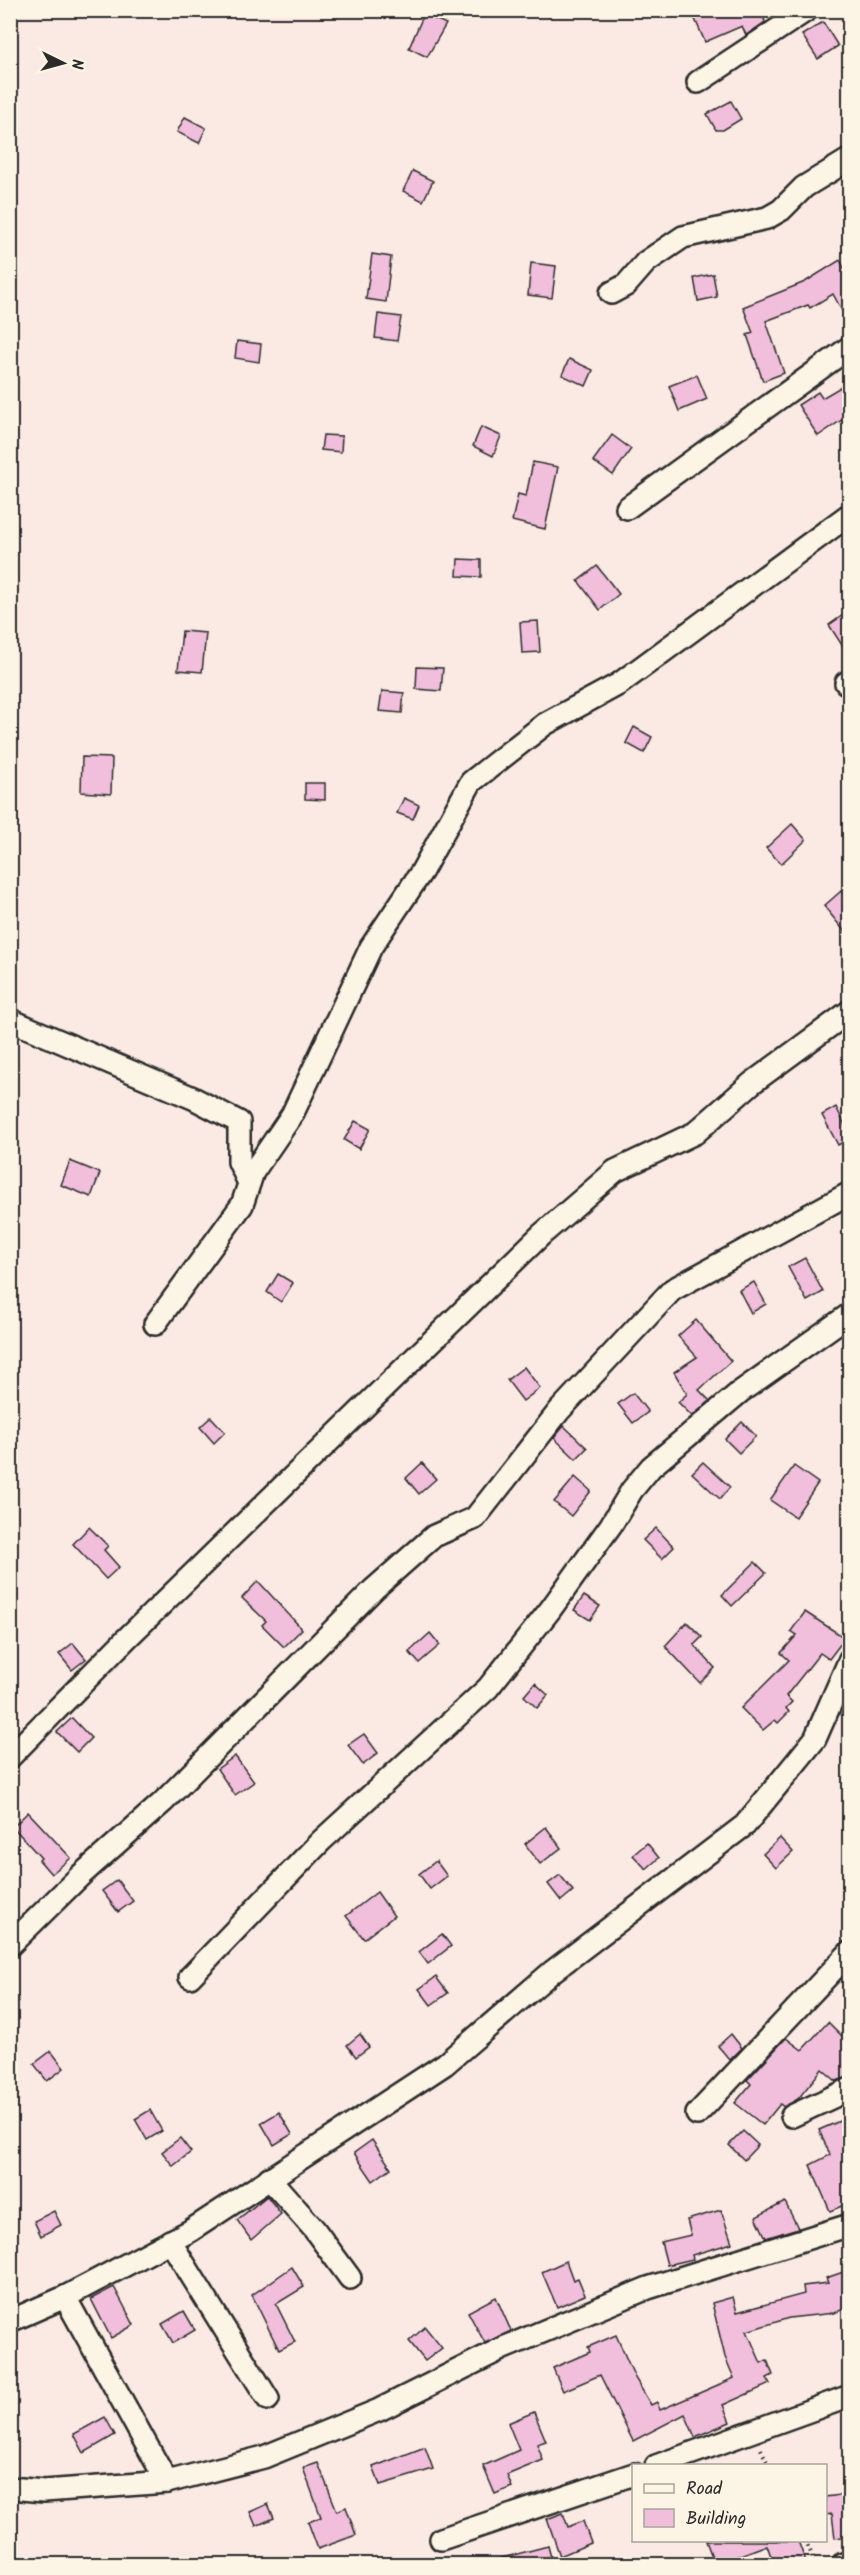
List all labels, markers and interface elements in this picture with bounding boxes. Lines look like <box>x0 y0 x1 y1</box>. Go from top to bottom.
north arrow <box>33 33 93 93</box>
text: N <box>64 58 89 70</box>
legend <box>632 2464 827 2542</box>
text: Road <box>686 2475 723 2504</box>
text: Building <box>686 2505 746 2534</box>

